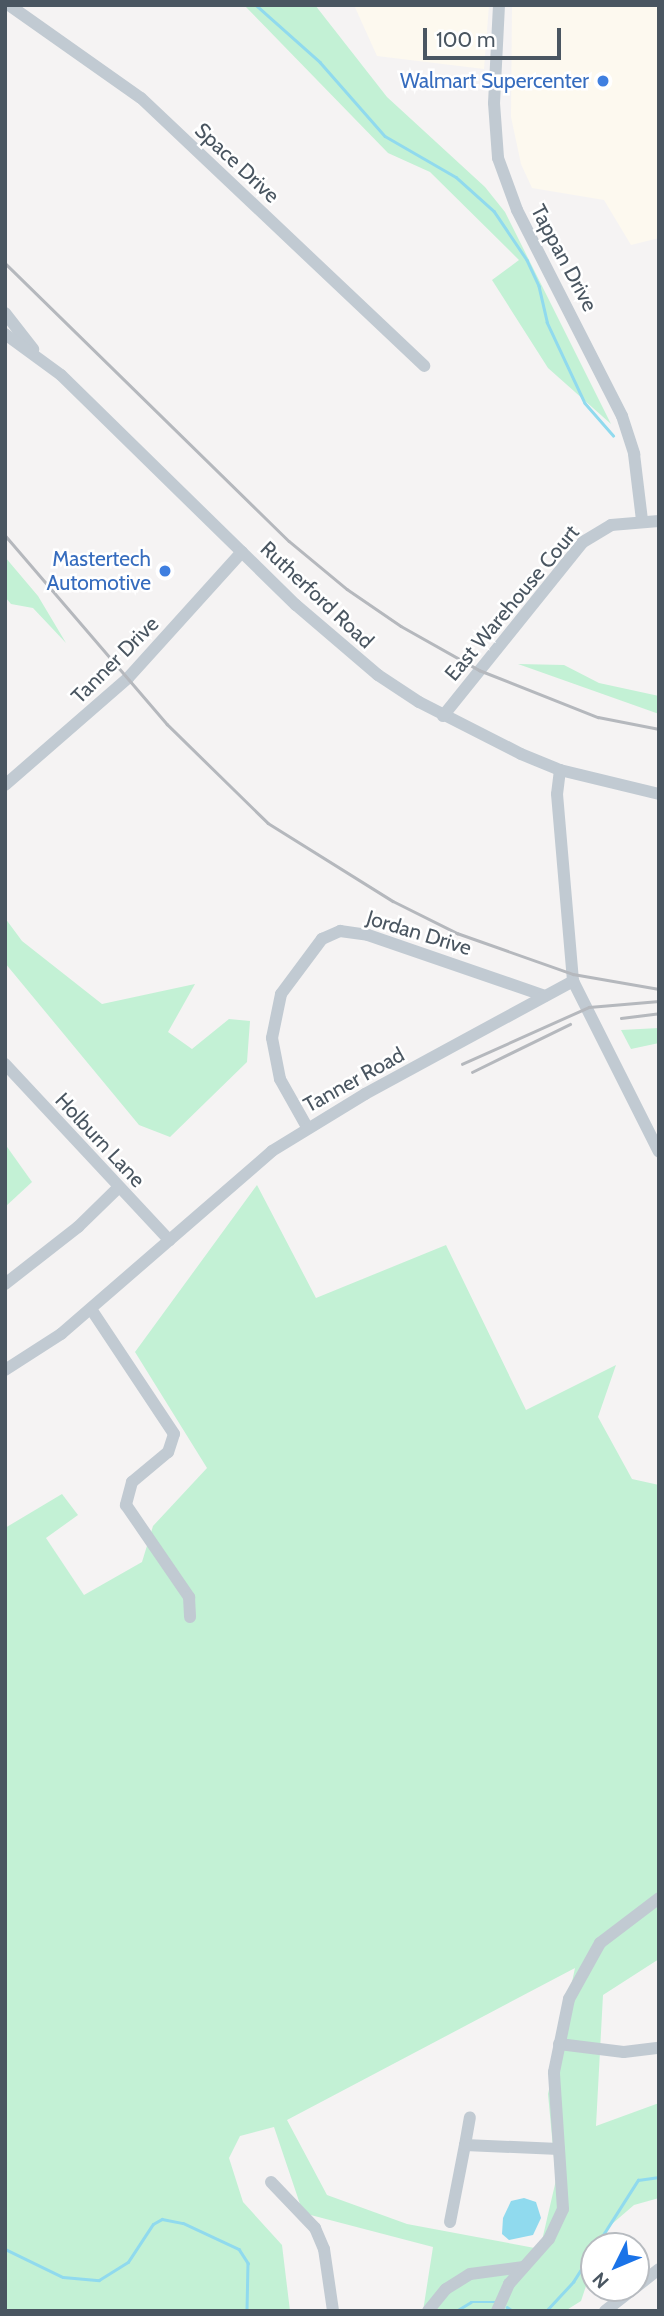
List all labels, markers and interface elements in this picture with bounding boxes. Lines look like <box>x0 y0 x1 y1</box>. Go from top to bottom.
scale bar <box>426 14 564 58</box>
text: 100 m <box>436 27 495 52</box>
place label: Walmart Supercenter <box>400 68 589 94</box>
marker: Walmart Supercenter <box>595 73 611 89</box>
street label: Space Drive <box>190 118 284 208</box>
street label: Tappan Drive <box>525 200 603 316</box>
street label: East Warehouse Court <box>440 520 584 686</box>
street label: Rutherford Road <box>255 536 379 654</box>
place label: Mastertech Automotive <box>47 546 151 596</box>
marker: Mastertech Automotive <box>157 563 173 579</box>
street label: Tanner Drive <box>66 611 164 709</box>
street label: Jordan Drive <box>364 905 474 961</box>
street label: Tanner Road <box>299 1042 409 1118</box>
street label: Holburn Lane <box>50 1088 150 1192</box>
north arrow <box>580 2232 650 2302</box>
text: N <box>588 2268 614 2293</box>

